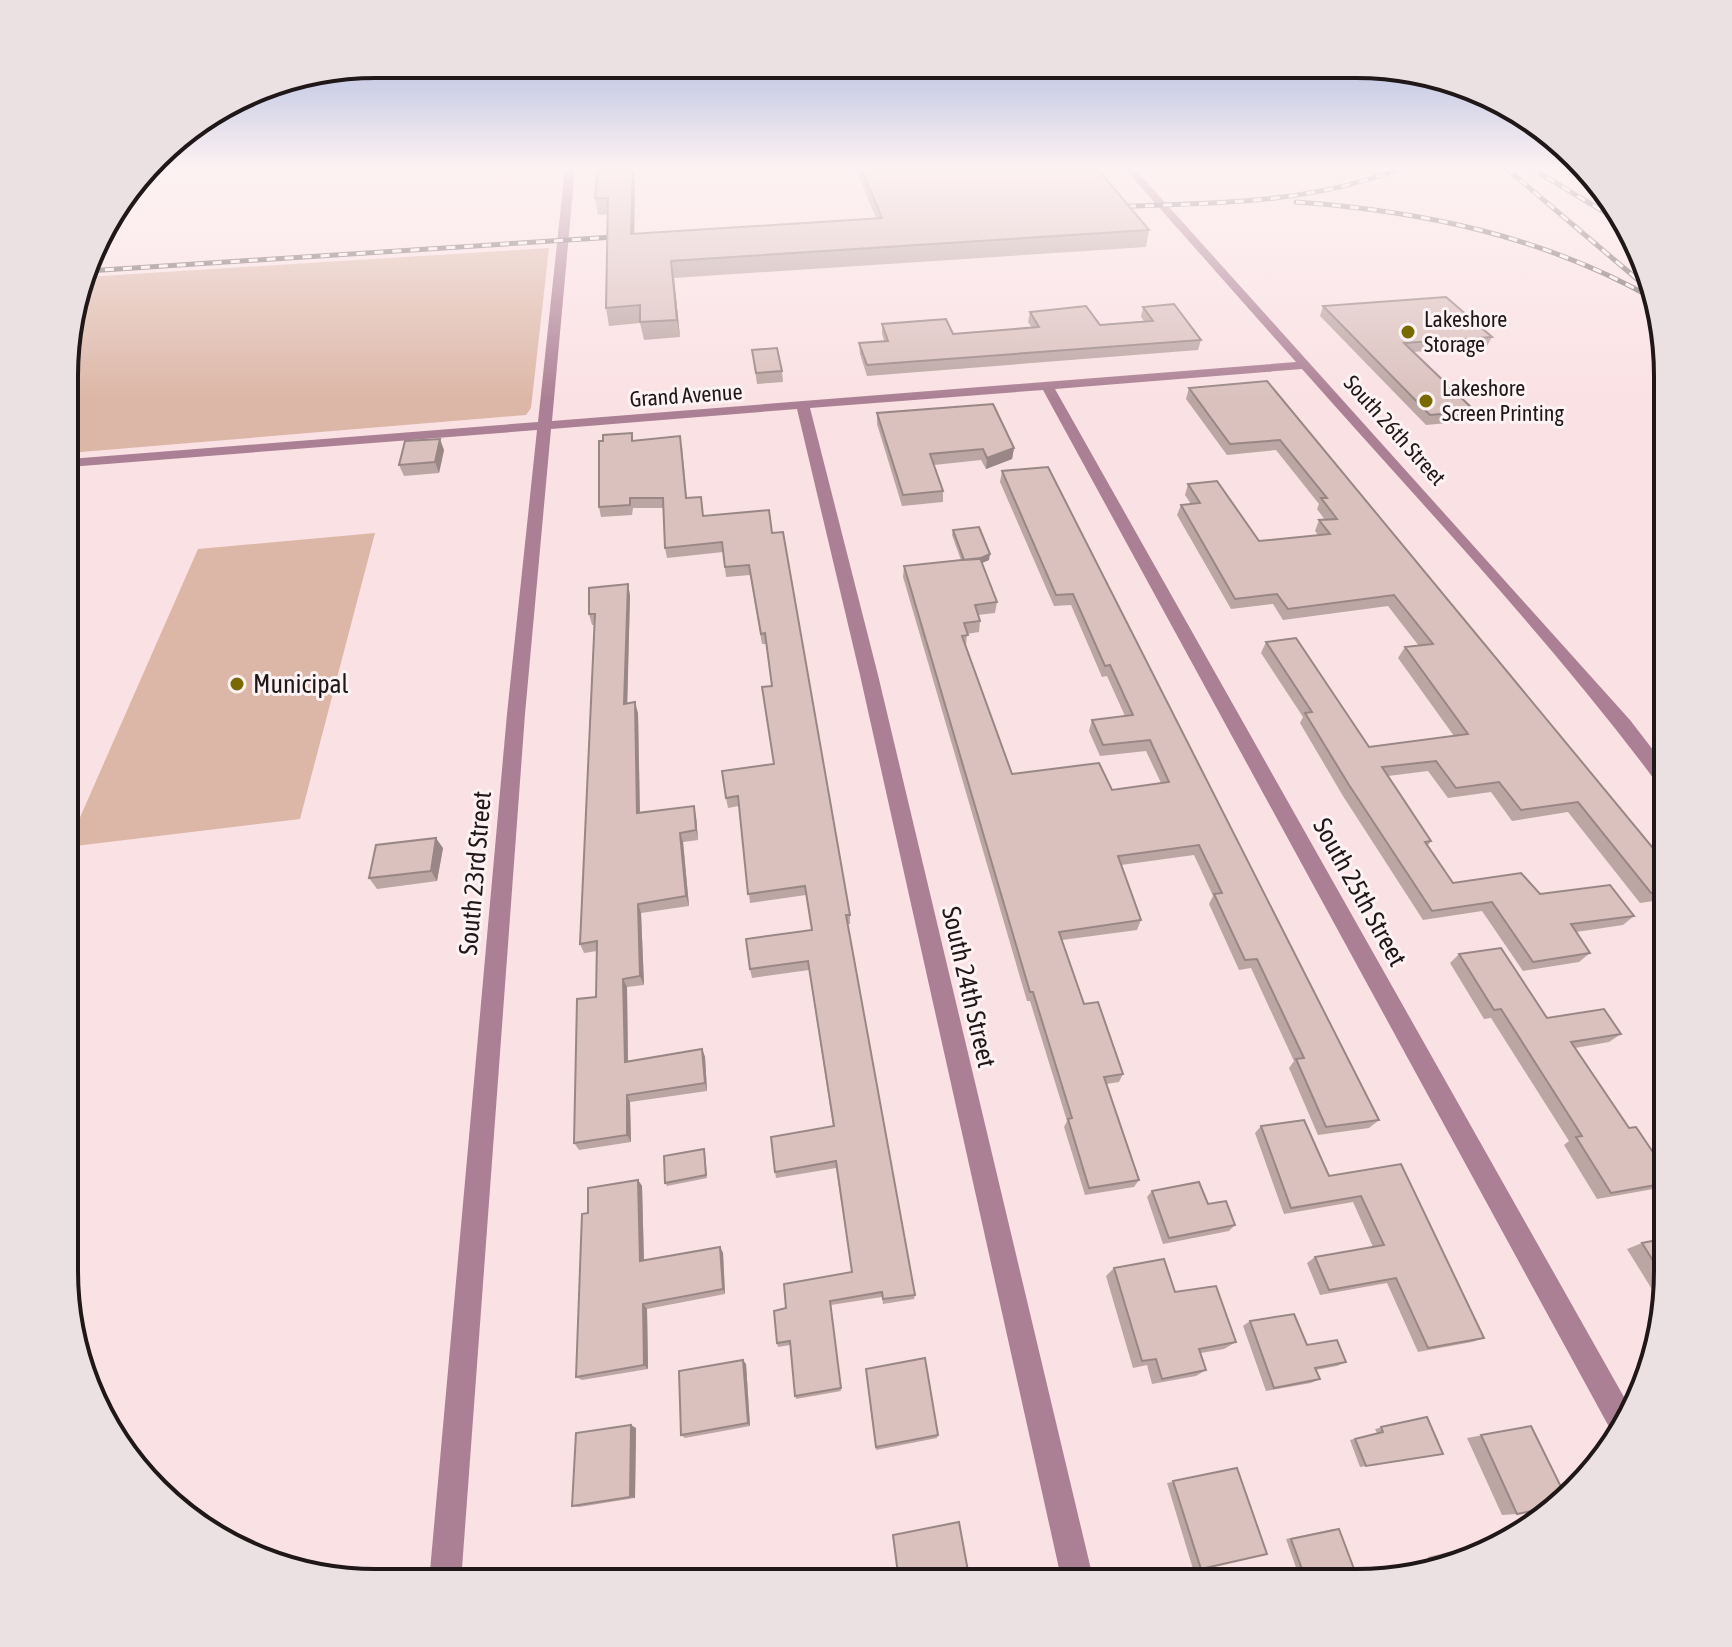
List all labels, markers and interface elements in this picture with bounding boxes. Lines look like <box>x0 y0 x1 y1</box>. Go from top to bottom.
place label: Lakeshore Storage <box>1424 306 1507 357</box>
marker: Lakeshore Storage <box>1399 323 1417 341</box>
street label: South 26th Street <box>1339 370 1451 490</box>
place label: Lakeshore Screen Printing <box>1442 375 1564 426</box>
street label: Grand Avenue <box>629 378 743 412</box>
marker: Lakeshore Screen Printing <box>1417 392 1435 410</box>
place label: Municipal <box>253 669 349 699</box>
marker: Municipal <box>228 675 246 693</box>
street label: South 23rd Street <box>453 790 497 956</box>
street label: South 25th Street <box>1307 813 1413 971</box>
street label: South 24th Street <box>936 903 1002 1071</box>

